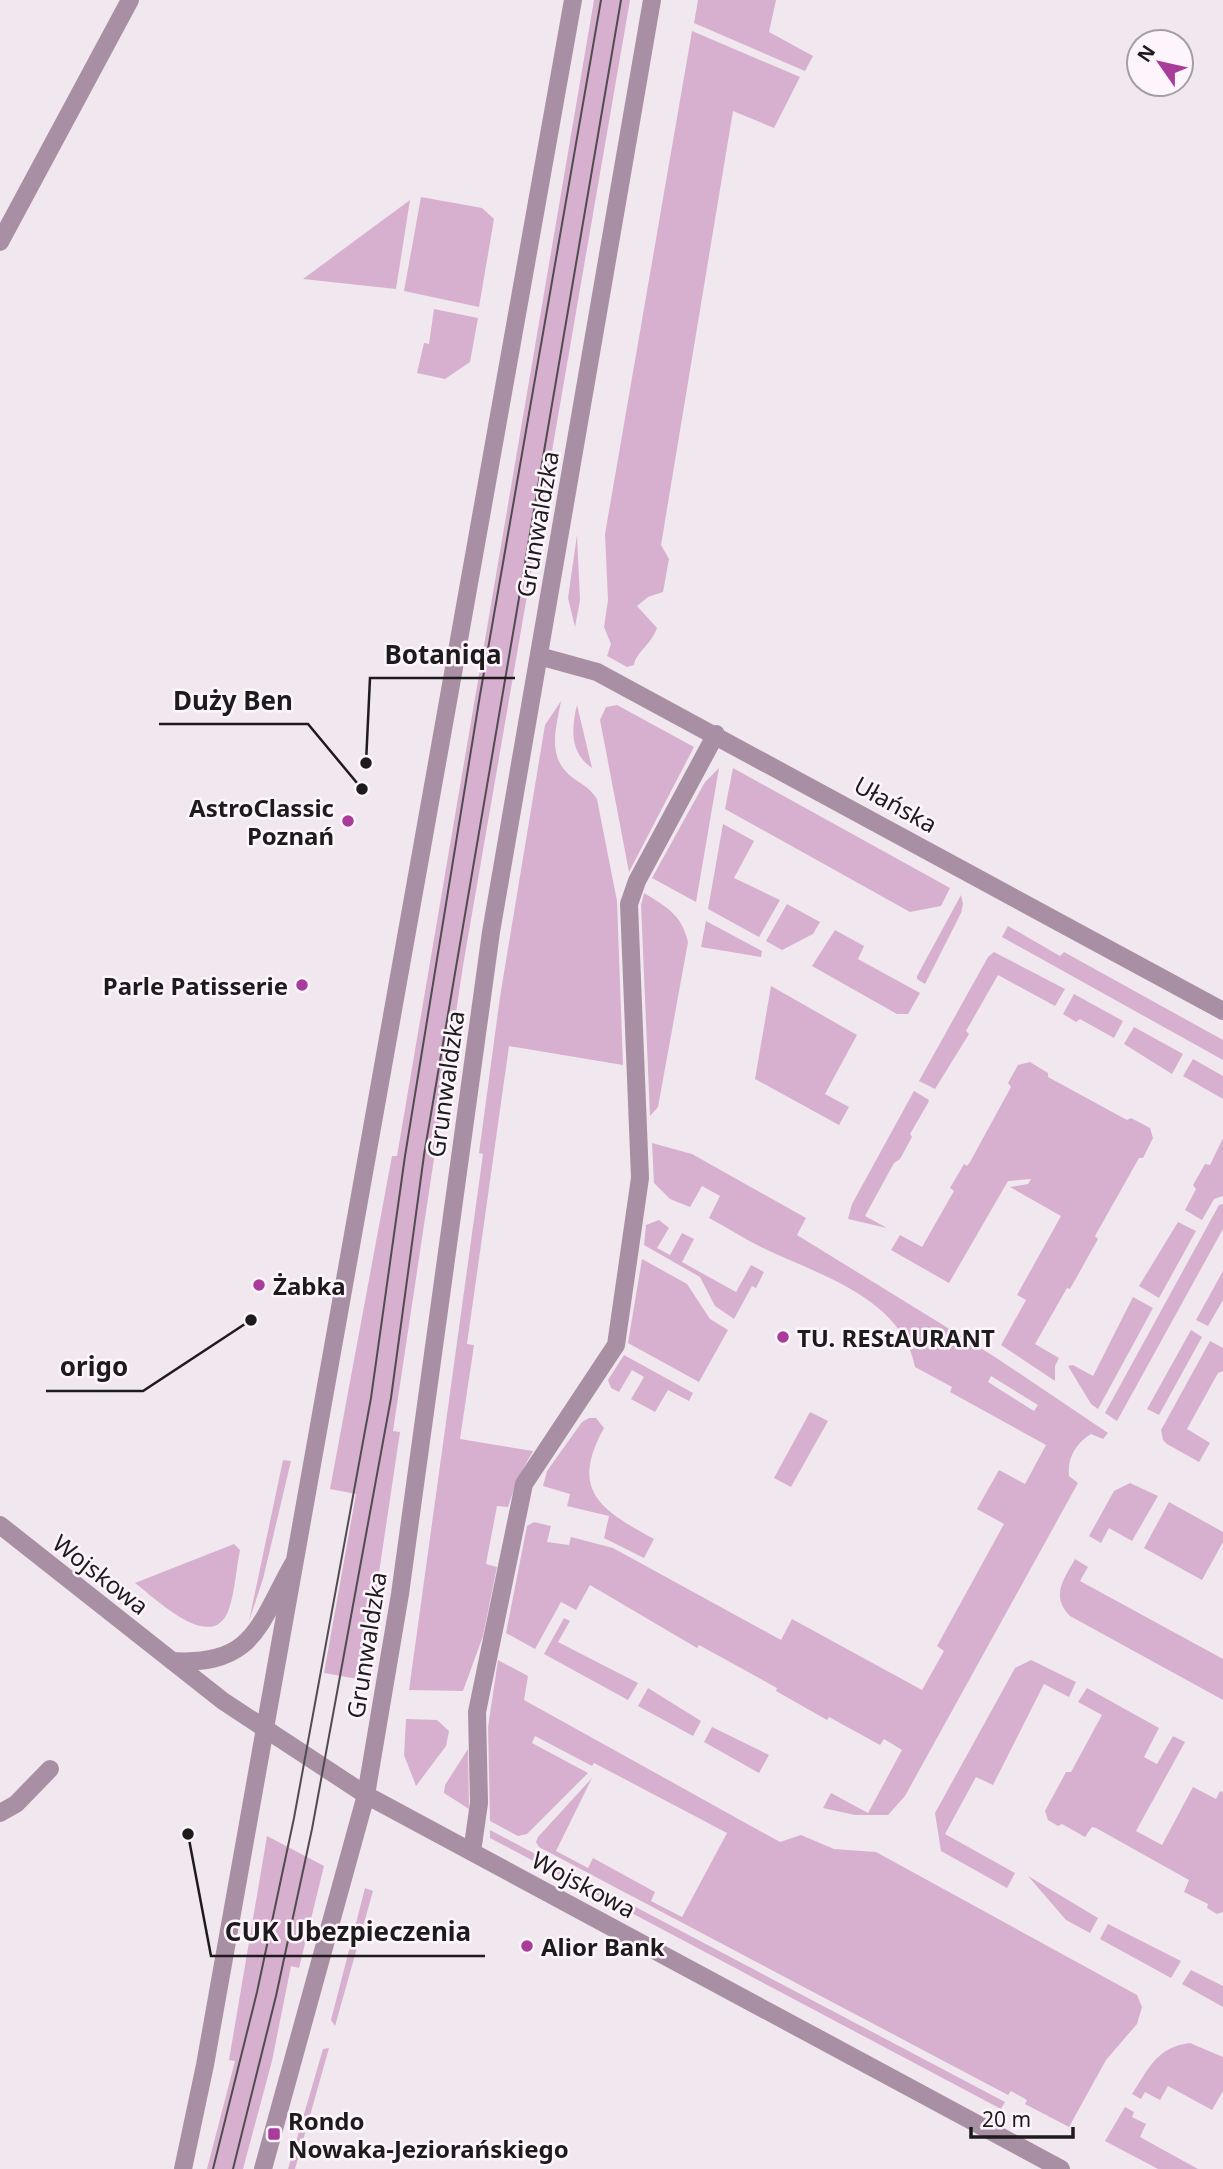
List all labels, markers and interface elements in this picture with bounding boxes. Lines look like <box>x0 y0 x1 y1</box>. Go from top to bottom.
north arrow <box>1125 28 1195 98</box>
text: N <box>1131 40 1161 67</box>
street label: Grunwaldzka <box>508 448 566 600</box>
callout: Botaniqa <box>370 631 515 678</box>
text: Botaniqa <box>384 636 502 672</box>
callout: Duży Ben <box>159 677 308 724</box>
text: Duży Ben <box>173 682 293 718</box>
street label: Ułańska <box>849 768 943 840</box>
place label: AstroClassic Poznań <box>189 791 334 852</box>
marker: AstroClassic Poznań <box>340 813 356 829</box>
place label: Parle Patisserie <box>103 969 288 1002</box>
marker: Parle Patisserie <box>294 977 310 993</box>
street label: Grunwaldzka <box>418 1008 472 1160</box>
place label: Żabka <box>273 1269 346 1302</box>
marker: Żabka <box>251 1277 267 1293</box>
place label: TU. REStAURANT <box>797 1321 995 1354</box>
marker: TU. REStAURANT <box>775 1329 791 1345</box>
callout: origo <box>46 1344 143 1391</box>
text: origo <box>60 1348 128 1384</box>
street label: Wojskowa <box>46 1526 156 1622</box>
street label: Grunwaldzka <box>338 1569 394 1721</box>
street label: Wojskowa <box>526 1843 642 1925</box>
callout: CUK Ubezpieczenia <box>211 1909 485 1956</box>
text: CUK Ubezpieczenia <box>225 1913 471 1949</box>
place label: Alior Bank <box>541 1930 665 1963</box>
marker: Alior Bank <box>519 1938 535 1954</box>
scale bar <box>971 2096 1072 2140</box>
place label: Rondo Nowaka-Jeziorańskiego <box>288 2104 569 2165</box>
text: 20 m <box>982 2105 1031 2133</box>
marker: Rondo Nowaka-Jeziorańskiego <box>266 2126 282 2142</box>

